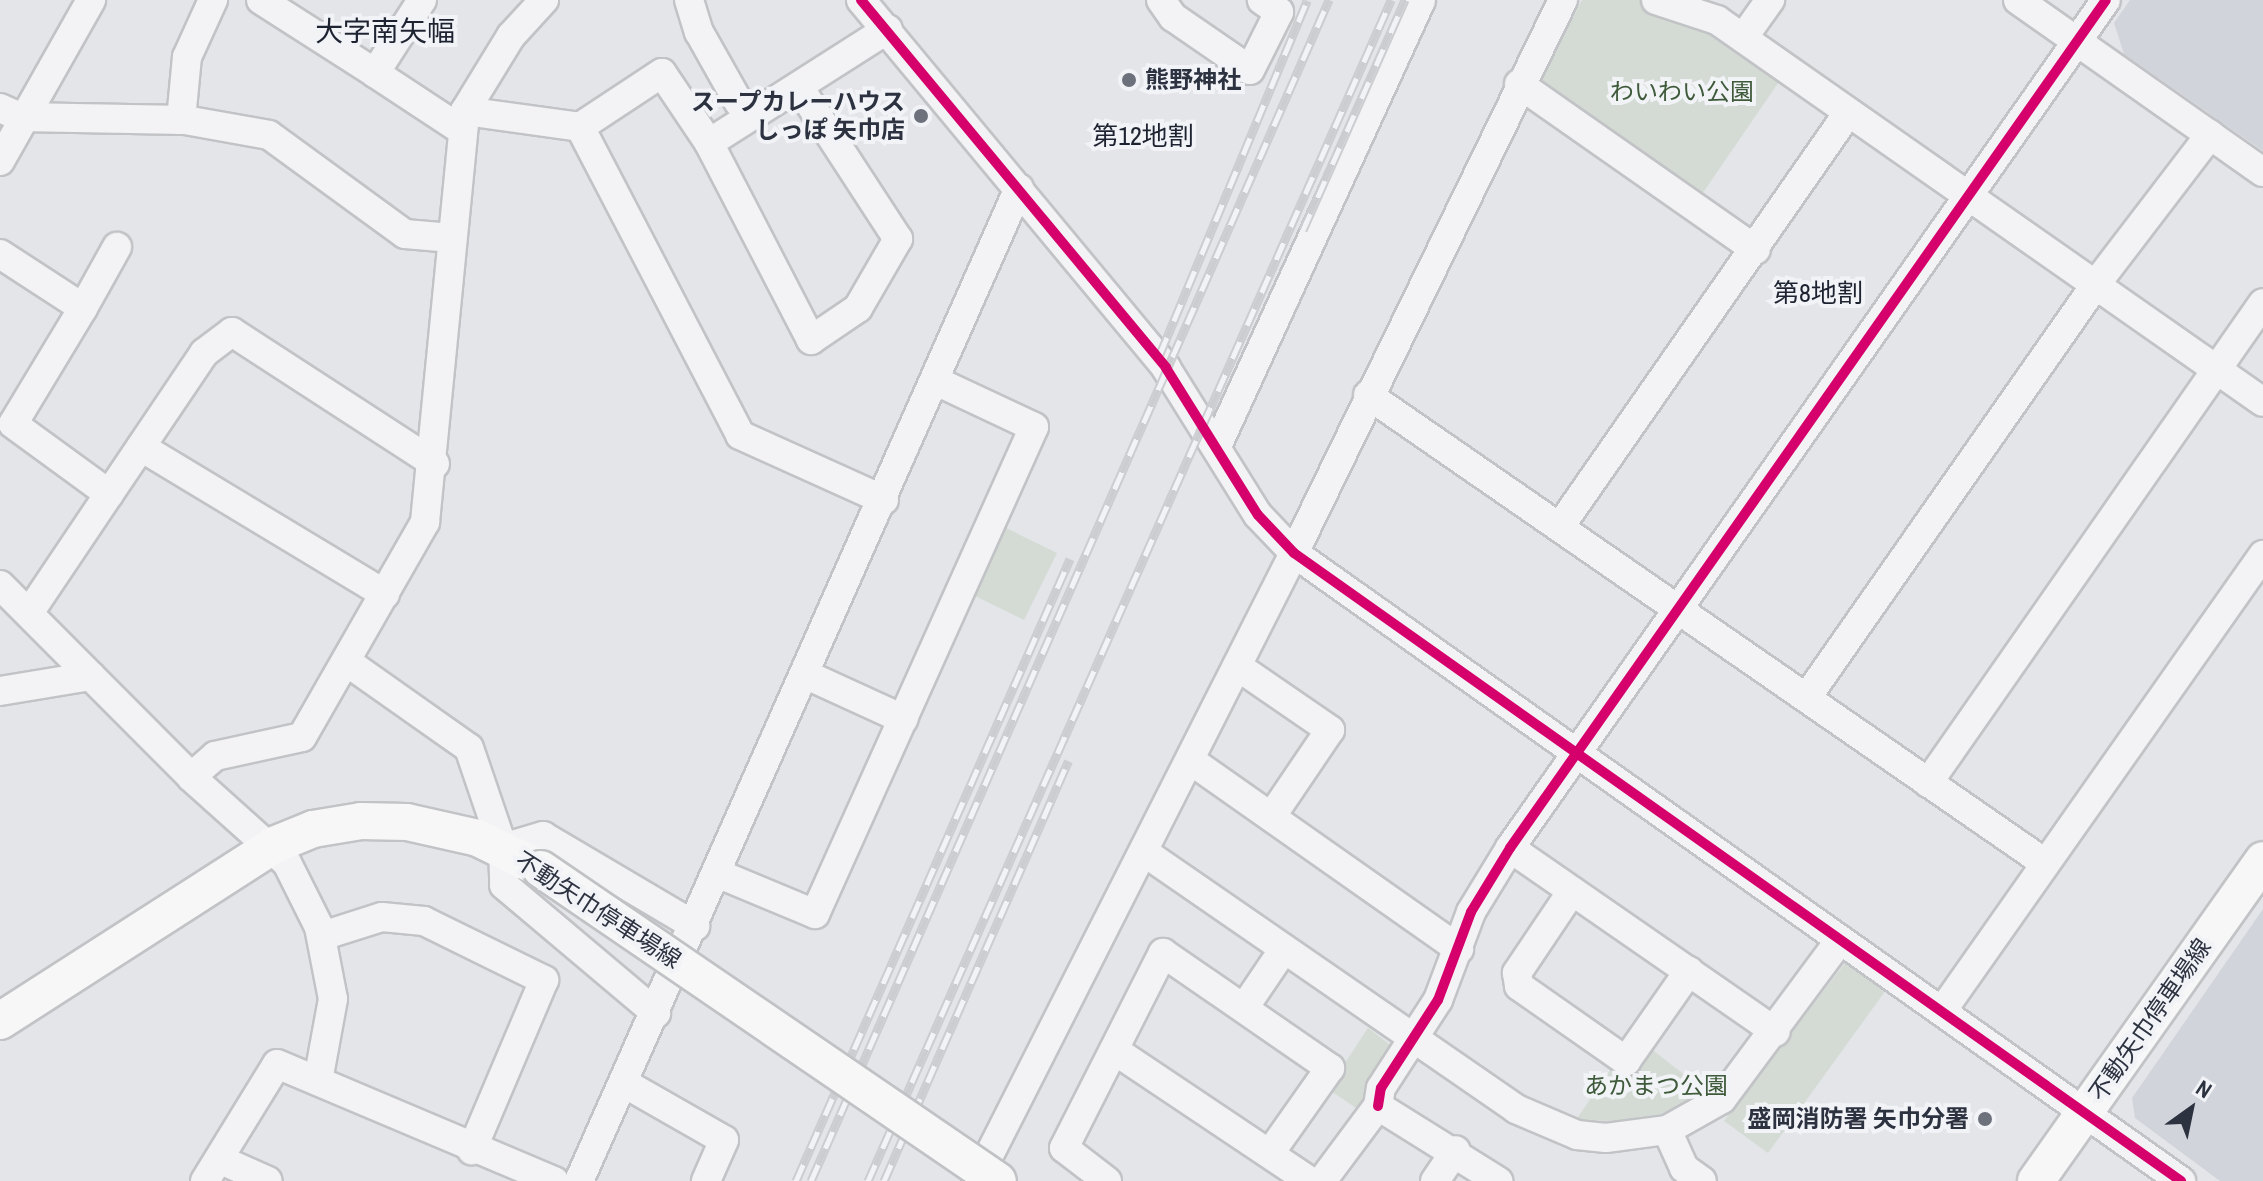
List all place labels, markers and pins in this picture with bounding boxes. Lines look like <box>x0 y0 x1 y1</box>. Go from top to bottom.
place label: 熊野神社 <box>1145 66 1241 94</box>
marker: 熊野神社 <box>1120 71 1138 89</box>
place label: スープカレーハウス しっぽ 矢巾店 <box>689 88 905 144</box>
marker: スープカレーハウス しっぽ 矢巾店 <box>912 107 930 125</box>
place label: 盛岡消防署 矢巾分署 <box>1748 1105 1969 1133</box>
marker: 盛岡消防署 矢巾分署 <box>1976 1110 1994 1128</box>

